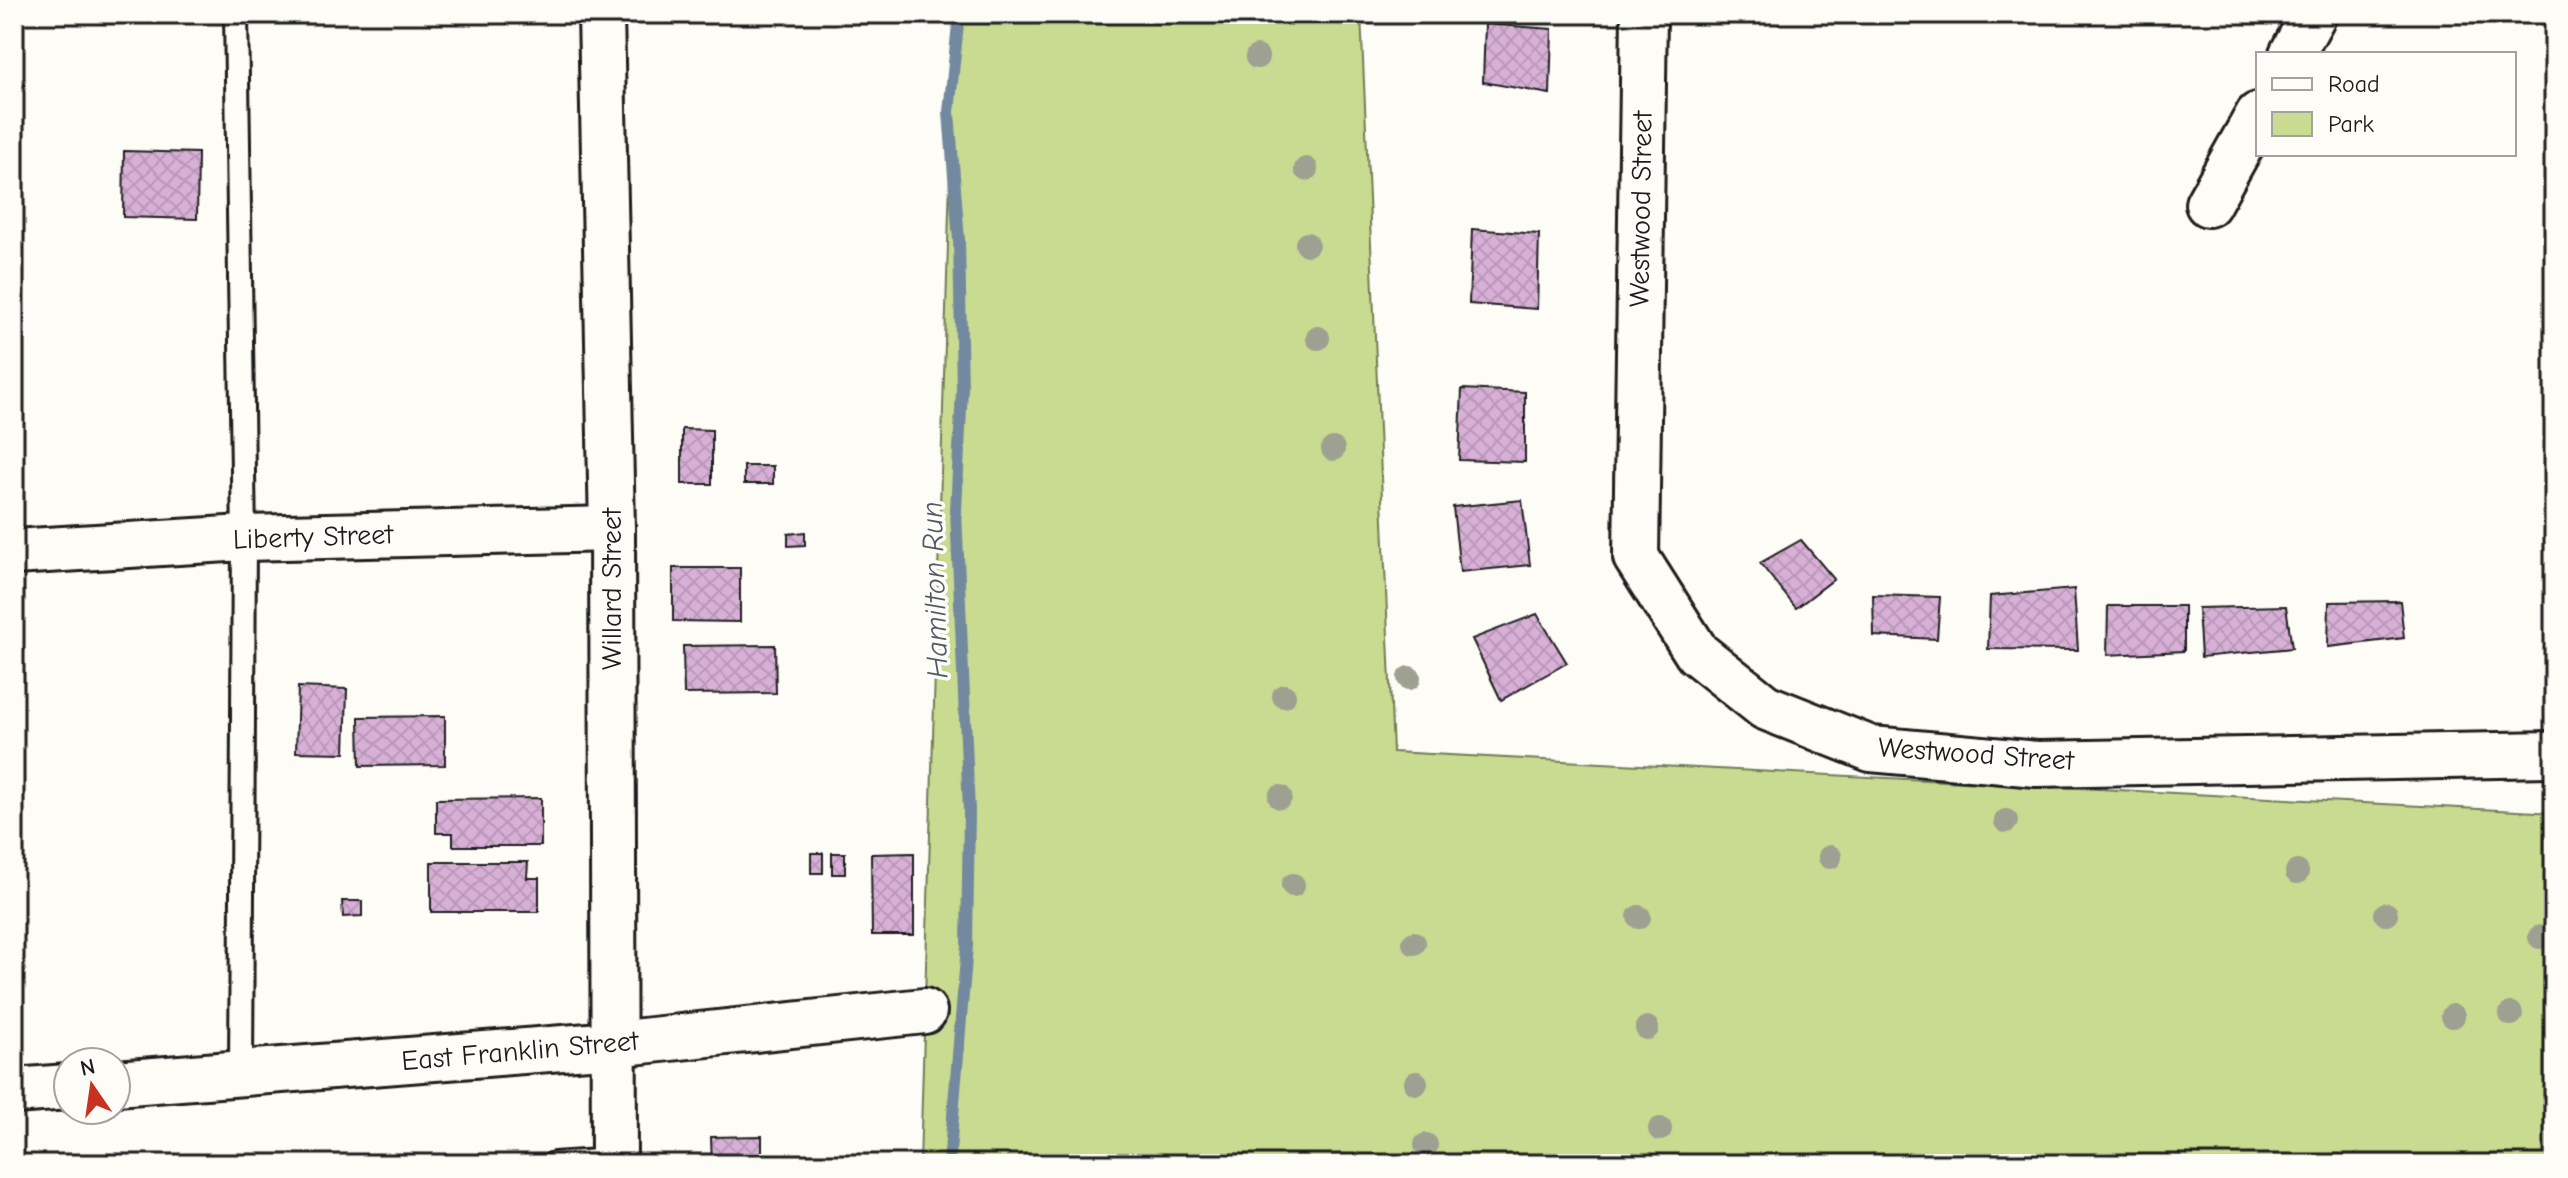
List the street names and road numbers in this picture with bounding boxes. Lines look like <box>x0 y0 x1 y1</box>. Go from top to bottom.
street label: Westwood Street <box>1623 110 1659 307</box>
street label: Willard Street <box>596 507 628 670</box>
street label: Liberty Street <box>232 518 395 556</box>
street label: Westwood Street <box>1877 731 2076 777</box>
street label: East Franklin Street <box>400 1025 641 1077</box>

